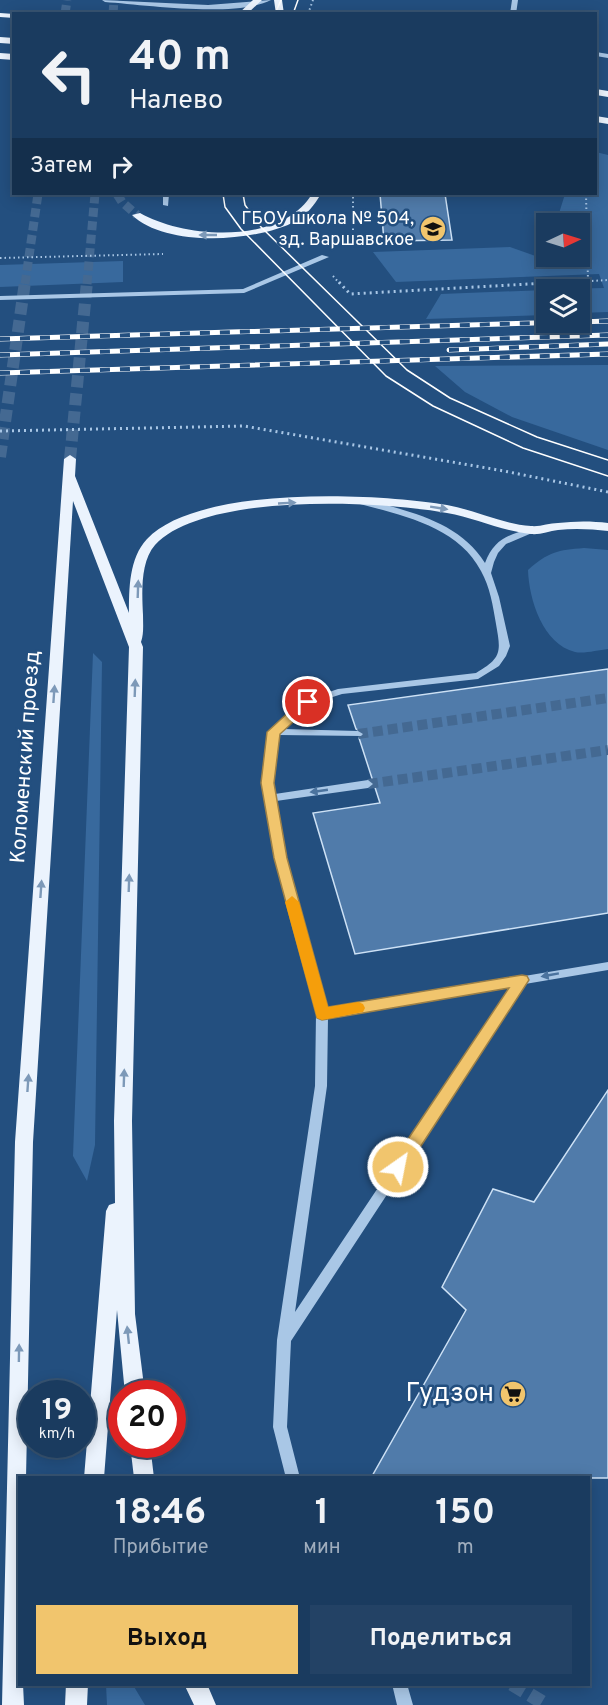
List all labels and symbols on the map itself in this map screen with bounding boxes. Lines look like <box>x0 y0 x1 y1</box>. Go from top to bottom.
place label: ГБОУ школа № 504, зд. Варшавское <box>241 208 414 252</box>
north arrow <box>536 213 590 267</box>
school or university icon: ГБОУ школа № 504, зд. Варшавское <box>418 214 448 244</box>
one-way arrow <box>199 230 218 239</box>
one-way arrow <box>278 499 297 508</box>
one-way arrow <box>430 503 449 512</box>
one-way arrow <box>133 579 143 598</box>
street label: Коломенский проезд <box>5 650 47 864</box>
pin <box>282 676 333 727</box>
one-way arrow <box>130 678 139 697</box>
one-way arrow <box>49 685 58 704</box>
one-way arrow <box>309 787 328 796</box>
one-way arrow <box>125 873 134 892</box>
one-way arrow <box>36 879 46 898</box>
one-way arrow <box>541 971 560 980</box>
one-way arrow <box>119 1068 129 1087</box>
one-way arrow <box>23 1074 33 1093</box>
position arrow <box>366 1135 430 1199</box>
one-way arrow <box>123 1326 133 1345</box>
one-way arrow <box>14 1343 24 1362</box>
place label: Гудзон <box>405 1378 494 1411</box>
supermarket icon: Гудзон <box>498 1379 528 1409</box>
speed limit sign: 20 <box>108 1380 186 1458</box>

